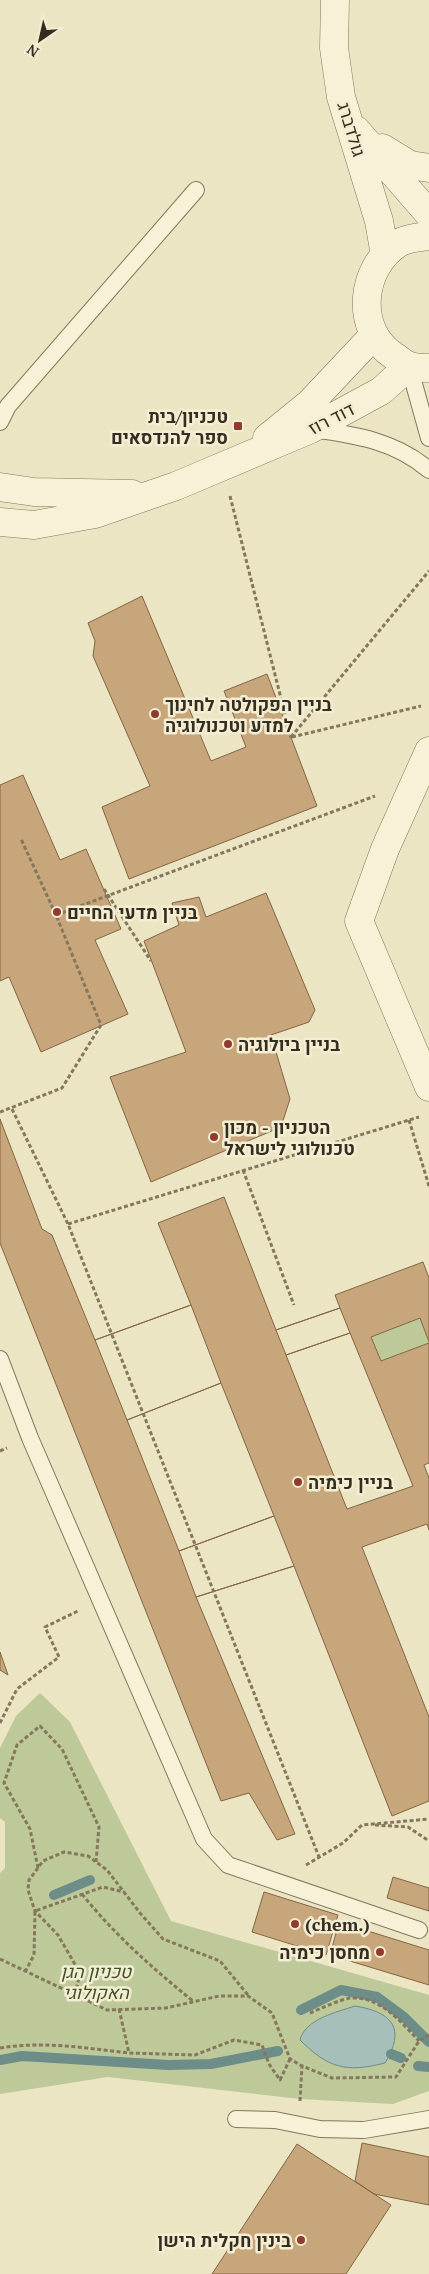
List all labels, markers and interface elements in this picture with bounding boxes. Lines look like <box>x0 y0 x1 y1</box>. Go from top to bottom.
north arrow <box>15 15 65 65</box>
text: N <box>22 40 42 62</box>
street label: גולדברג <box>332 99 372 159</box>
street label: דוד רוז <box>304 396 358 440</box>
place label: טכניון/בית ספר להנדסאים <box>111 404 228 449</box>
marker: טכניון/בית ספר להנדסאים <box>232 420 244 432</box>
place label: בניין הפקולטה לחינוך למדע וטכנולוגיה <box>165 692 332 737</box>
marker: בניין הפקולטה לחינוך למדע וטכנולוגיה <box>149 708 161 720</box>
place label: בניין מדעי החיים <box>67 900 198 924</box>
marker: בניין מדעי החיים <box>51 906 63 918</box>
place label: בניין ביולוגיה <box>238 1032 340 1056</box>
marker: בניין ביולוגיה <box>222 1038 234 1050</box>
place label: הטכניון - מכון טכנולוגי לישראל <box>224 1115 355 1160</box>
marker: הטכניון - מכון טכנולוגי לישראל <box>208 1131 220 1143</box>
place label: בניין כימיה <box>308 1470 393 1494</box>
marker: בניין כימיה <box>292 1476 304 1488</box>
place label: (chem.) <box>305 1912 370 1936</box>
marker: (chem.) <box>289 1918 301 1930</box>
place label: מחסן כימיה <box>279 1940 370 1964</box>
marker: מחסן כימיה <box>374 1946 386 1958</box>
park label: טכניון הגן האקולוגי <box>61 1959 133 2004</box>
place label: בינין חקלית הישן <box>158 2228 291 2252</box>
marker: בינין חקלית הישן <box>295 2234 307 2246</box>

